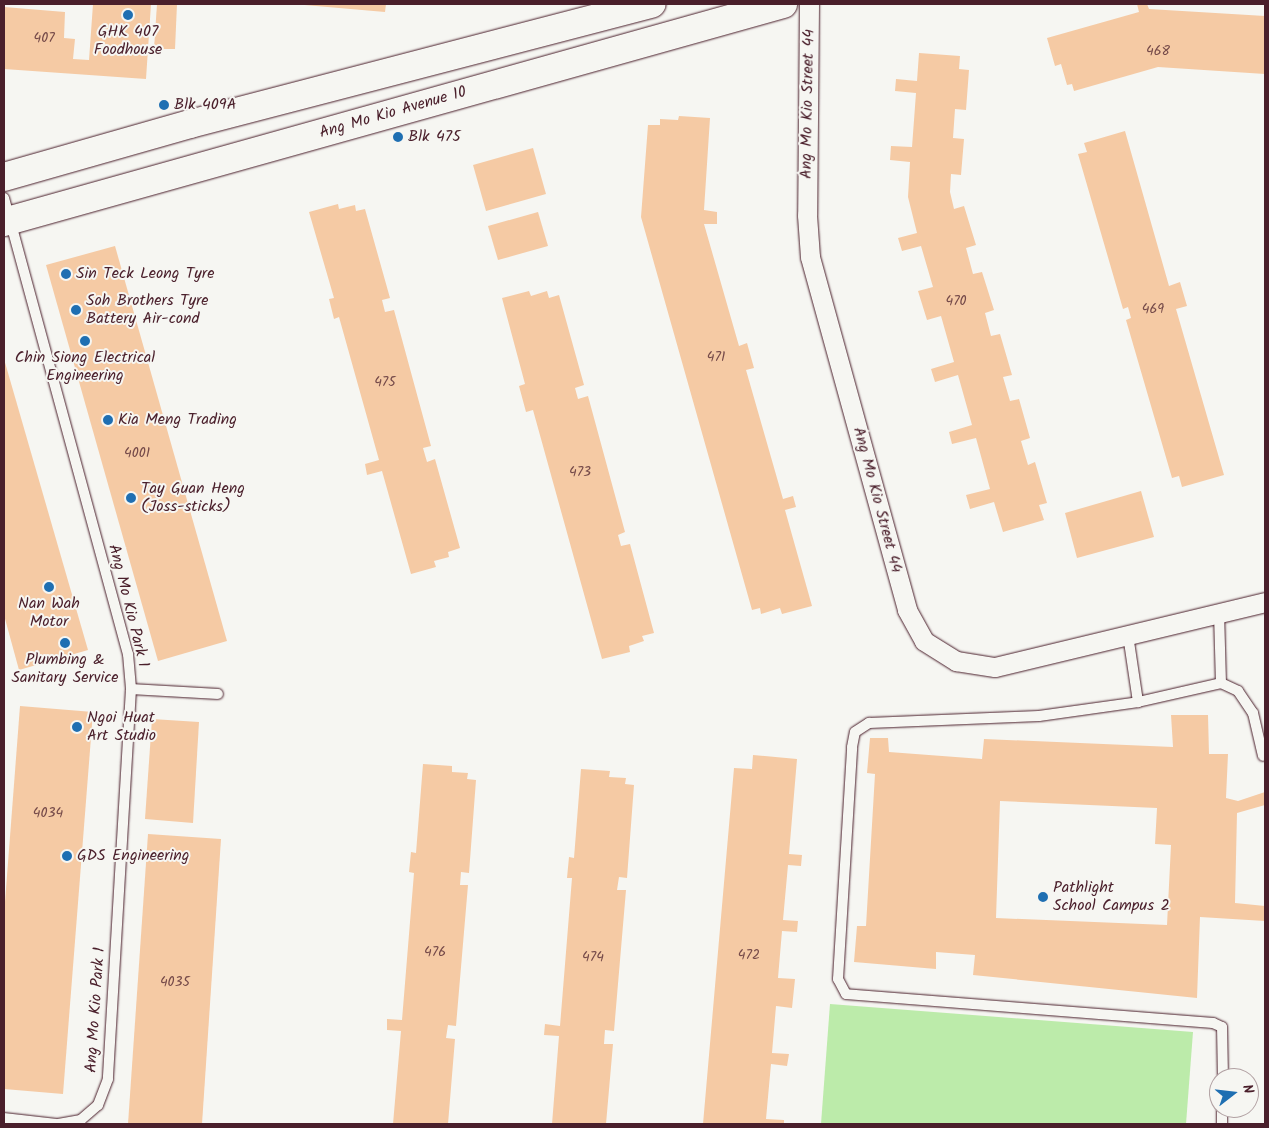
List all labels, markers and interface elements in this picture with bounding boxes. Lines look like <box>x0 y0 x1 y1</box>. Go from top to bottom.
marker: GHK 407 Foodhouse <box>122 9 134 21</box>
place label: GHK 407 Foodhouse <box>94 22 162 60</box>
street label: Ang Mo Kio Street 44 <box>797 29 819 179</box>
house number: 407 <box>33 30 55 46</box>
house number: 468 <box>1146 43 1170 59</box>
street label: Ang Mo Kio Avenue 10 <box>317 83 469 143</box>
place label: Blk 409A <box>174 95 236 115</box>
marker: Blk 409A <box>158 99 170 111</box>
place label: Blk 475 <box>408 127 461 147</box>
marker: Blk 475 <box>392 131 404 143</box>
place label: Sin Teck Leong Tyre <box>76 264 214 284</box>
marker: Sin Teck Leong Tyre <box>60 268 72 280</box>
place label: Soh Brothers Tyre Battery Air-cond <box>86 291 209 329</box>
house number: 470 <box>945 293 967 309</box>
house number: 469 <box>1142 301 1164 317</box>
marker: Soh Brothers Tyre Battery Air-cond <box>70 304 82 316</box>
marker: Chin Siong Electrical Engineering <box>79 335 91 347</box>
place label: Chin Siong Electrical Engineering <box>15 348 155 386</box>
house number: 471 <box>707 349 725 365</box>
house number: 475 <box>374 374 396 390</box>
place label: Kia Meng Trading <box>118 410 237 430</box>
marker: Kia Meng Trading <box>102 414 114 426</box>
street label: Ang Mo Kio Street 44 <box>848 425 906 575</box>
house number: 4001 <box>124 445 150 461</box>
house number: 473 <box>569 464 591 480</box>
place label: Tay Guan Heng (Joss-sticks) <box>141 479 245 517</box>
marker: Tay Guan Heng (Joss-sticks) <box>125 492 137 504</box>
street label: Ang Mo Kio Park 1 <box>103 543 153 669</box>
marker: Nan Wah Motor <box>43 581 55 593</box>
place label: Nan Wah Motor <box>18 594 80 632</box>
marker: Plumbing & Sanitary Service <box>59 637 71 649</box>
place label: Plumbing & Sanitary Service <box>11 650 119 688</box>
place label: Ngoi Huat Art Studio <box>87 708 156 746</box>
marker: Ngoi Huat Art Studio <box>71 721 83 733</box>
house number: 4034 <box>33 805 63 821</box>
place label: GDS Engineering <box>77 846 189 866</box>
marker: GDS Engineering <box>61 850 73 862</box>
place label: Pathlight School Campus 2 <box>1053 878 1170 916</box>
marker: Pathlight School Campus 2 <box>1037 891 1049 903</box>
house number: 476 <box>424 944 446 960</box>
street label: Ang Mo Kio Park 1 <box>82 947 110 1073</box>
house number: 472 <box>738 947 760 963</box>
house number: 474 <box>582 949 604 965</box>
house number: 4035 <box>160 974 190 990</box>
north arrow <box>1209 1068 1259 1118</box>
text: N <box>1236 1082 1259 1096</box>

